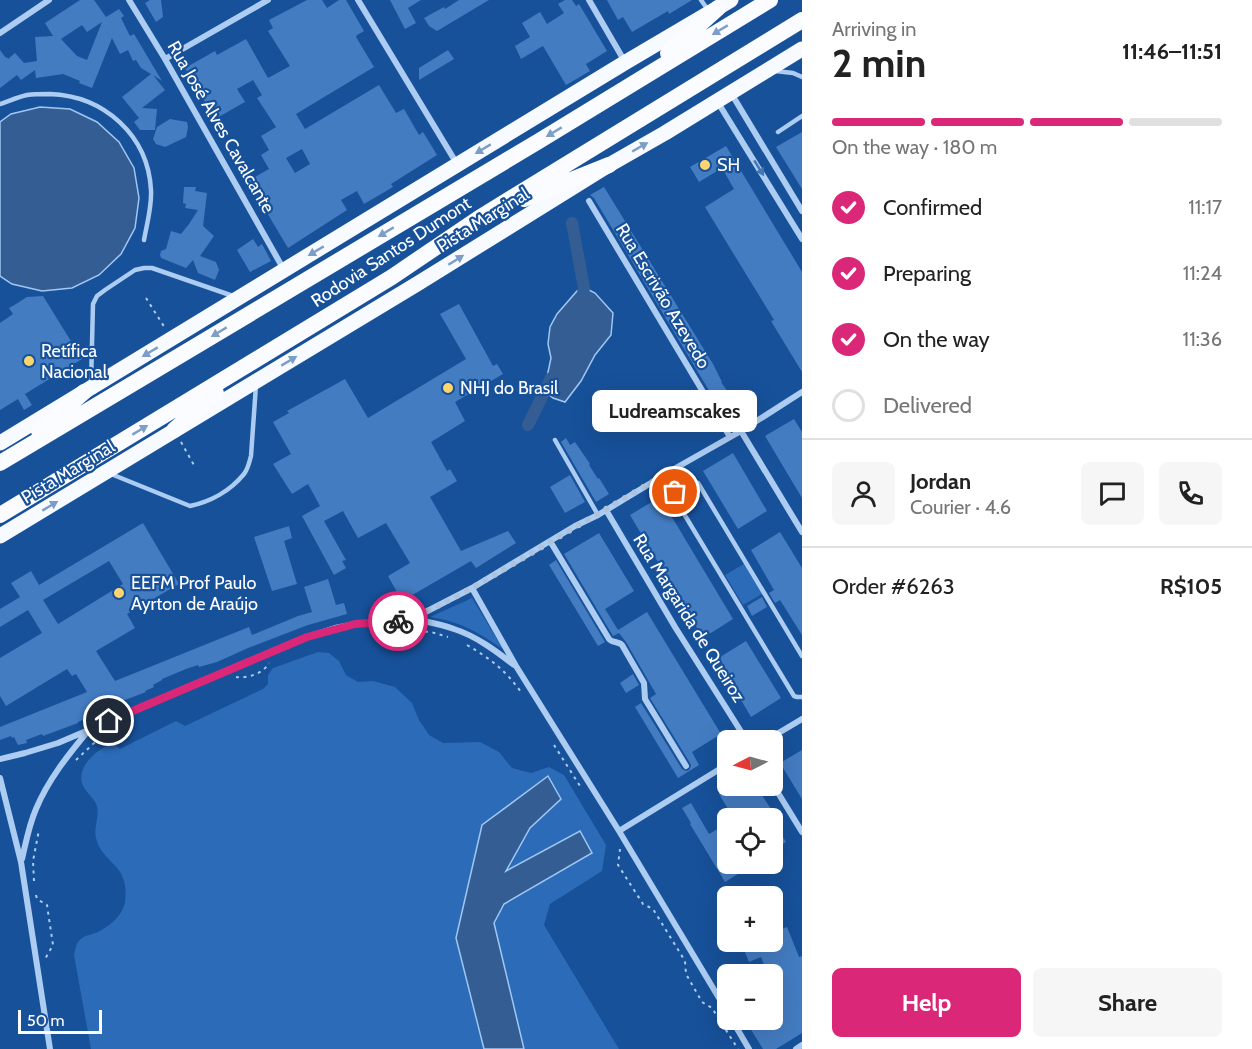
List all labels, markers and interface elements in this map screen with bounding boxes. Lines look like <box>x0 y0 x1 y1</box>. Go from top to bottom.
text: Arriving in <box>832 17 916 41</box>
one-way arrow <box>712 25 728 36</box>
street label: Rua José Alves Cavalcante <box>163 37 279 217</box>
text: 11:46–11:51 <box>1122 38 1222 65</box>
text: 2 min <box>832 39 926 87</box>
one-way arrow <box>546 126 562 137</box>
text: On the way · 180 m <box>832 135 997 159</box>
one-way arrow <box>632 142 648 153</box>
one-way arrow <box>475 144 491 155</box>
place label: SH <box>717 154 740 176</box>
marker: SH <box>698 158 712 172</box>
one-way arrow <box>753 160 764 176</box>
street label: Pista Marginal <box>433 182 534 257</box>
icon: check <box>832 191 865 224</box>
street label: Rodovia Santos Dumont <box>307 192 475 312</box>
text: Confirmed <box>883 194 982 221</box>
text: 11:17 <box>1188 195 1222 219</box>
street label: Rua Escrivão Azevedo <box>611 219 715 373</box>
one-way arrow <box>377 227 394 237</box>
one-way arrow <box>308 245 324 256</box>
one-way arrow <box>448 255 464 266</box>
icon: check <box>832 257 865 290</box>
text: Preparing <box>883 260 971 287</box>
text: 11:24 <box>1183 261 1222 285</box>
icon: check <box>832 323 865 356</box>
text: On the way <box>883 326 990 353</box>
one-way arrow <box>211 327 227 338</box>
text: 11:36 <box>1183 327 1222 351</box>
place label: Retífica Nacional <box>41 340 108 383</box>
one-way arrow <box>141 347 158 357</box>
marker: Retífica Nacional <box>22 354 36 368</box>
one-way arrow <box>281 356 298 366</box>
place label: NHJ do Brasil <box>460 377 559 399</box>
marker: NHJ do Brasil <box>441 381 455 395</box>
callout: Ludreamscakes <box>592 390 758 432</box>
text: Delivered <box>883 392 972 419</box>
text: Ludreamscakes <box>609 399 740 423</box>
one-way arrow <box>132 425 148 436</box>
street label: Pista Marginal <box>17 435 119 508</box>
button: person <box>832 462 895 525</box>
button: chat <box>1081 462 1144 525</box>
button: phone <box>1159 462 1222 525</box>
pin <box>649 466 700 517</box>
text: Jordan <box>910 468 971 495</box>
icon: bag <box>658 475 691 508</box>
text: Courier · 4.6 <box>910 495 1011 519</box>
one-way arrow <box>42 500 58 511</box>
street label: Rua Margarida de Queiroz <box>628 530 750 707</box>
place label: EEFM Prof Paulo Ayrton de Araújo <box>131 572 258 615</box>
text: Order #6263 <box>832 573 955 600</box>
text: R$105 <box>1160 573 1222 600</box>
marker: EEFM Prof Paulo Ayrton de Araújo <box>112 586 126 600</box>
courier <box>368 591 428 651</box>
icon: bike <box>382 605 415 638</box>
pin <box>83 695 134 746</box>
icon: home <box>92 704 125 737</box>
north arrow <box>717 730 783 796</box>
map controls <box>717 730 783 1030</box>
button: locate <box>717 808 783 874</box>
button: + <box>717 886 783 952</box>
button: − <box>717 964 783 1030</box>
button: Help <box>832 968 1021 1037</box>
button: Share <box>1033 968 1222 1037</box>
scale bar <box>18 1007 102 1034</box>
text: 50 m <box>27 1011 64 1030</box>

